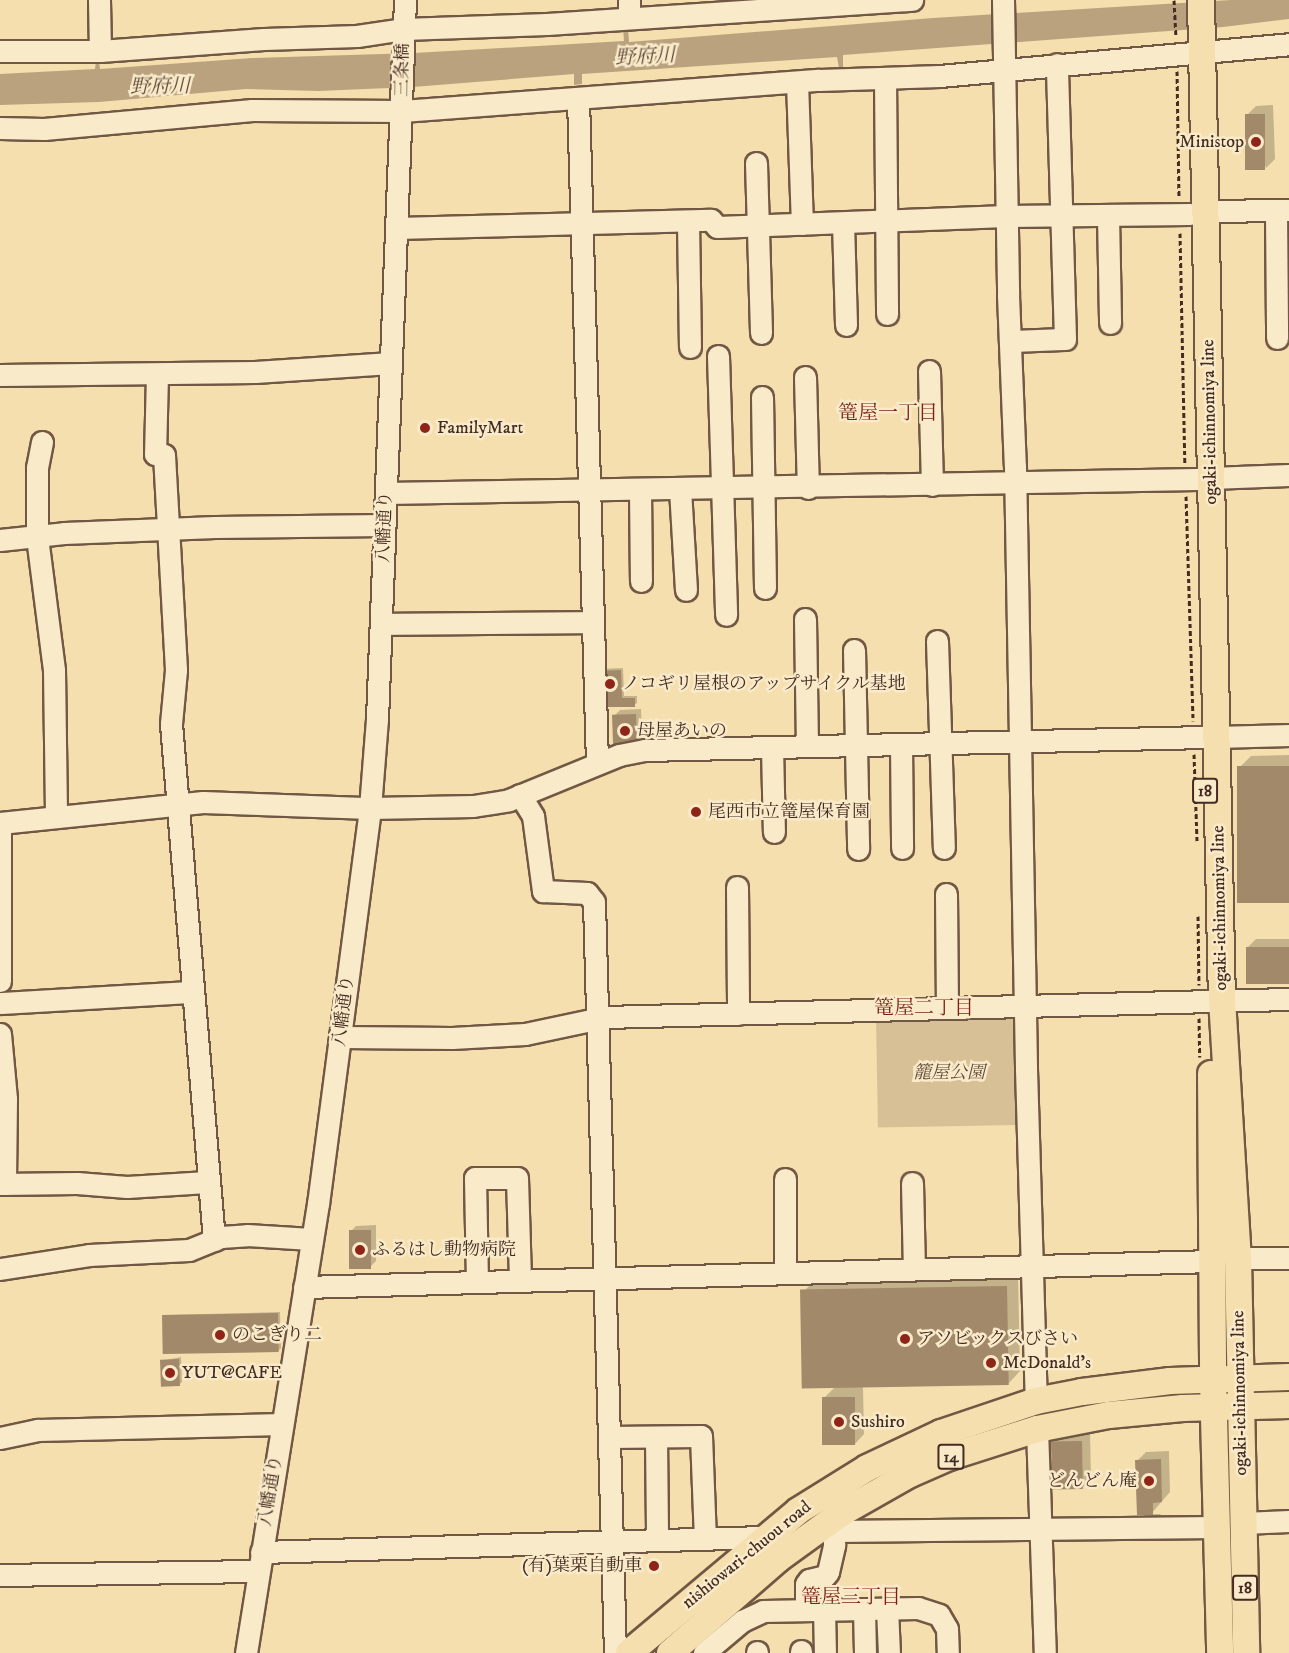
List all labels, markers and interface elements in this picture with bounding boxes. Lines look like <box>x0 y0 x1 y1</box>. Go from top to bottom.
street label: 三条橋 <box>392 43 414 97</box>
water label: 野府川 <box>614 43 676 71</box>
water label: 野府川 <box>130 74 190 100</box>
place label: Ministop <box>1179 131 1244 153</box>
marker: Ministop <box>1249 135 1263 149</box>
street label: ogaki-ichinnomiya line <box>1198 339 1222 505</box>
district label: 篭屋一丁目 <box>838 401 938 425</box>
place label: FamilyMart <box>437 417 523 439</box>
marker: FamilyMart <box>418 421 432 435</box>
street label: 八幡通り <box>373 491 397 563</box>
place label: ノコギリ屋根のアップサイクル基地 <box>622 673 910 695</box>
marker: ノコギリ屋根のアップサイクル基地 <box>603 677 617 691</box>
place label: 母屋あいの <box>637 720 727 742</box>
marker: 母屋あいの <box>618 724 632 738</box>
road number: 18 <box>1192 778 1218 804</box>
place label: 尾西市立篭屋保育園 <box>708 801 870 823</box>
marker: 尾西市立篭屋保育園 <box>689 805 703 819</box>
street label: ogaki-ichinnomiya line <box>1208 825 1232 991</box>
street label: 八幡通り <box>329 974 359 1048</box>
district label: 篭屋二丁目 <box>874 996 974 1020</box>
park label: 籠屋公園 <box>913 1062 985 1084</box>
place label: ふるはし動物病院 <box>372 1239 516 1261</box>
marker: ふるはし動物病院 <box>353 1243 367 1257</box>
street label: ogaki-ichinnomiya line <box>1228 1310 1252 1476</box>
place label: のこぎり二 <box>232 1324 322 1346</box>
marker: のこぎり二 <box>213 1328 227 1342</box>
place label: アソビックスびさい <box>917 1328 1079 1350</box>
marker: アソビックスびさい <box>898 1332 912 1346</box>
place label: McDonald's <box>1003 1352 1091 1374</box>
marker: McDonald's <box>984 1356 998 1370</box>
place label: YUT@CAFE <box>182 1362 282 1384</box>
marker: YUT@CAFE <box>163 1366 177 1380</box>
place label: Sushiro <box>851 1411 905 1433</box>
marker: Sushiro <box>832 1415 846 1429</box>
road number: 14 <box>936 1444 966 1470</box>
street label: 八幡通り <box>255 1454 287 1528</box>
place label: どんどん庵 <box>1047 1470 1137 1492</box>
marker: どんどん庵 <box>1142 1474 1156 1488</box>
street label: nishiowari-chuou road <box>678 1496 816 1614</box>
place label: (有)葉栗自動車 <box>522 1555 642 1577</box>
marker: (有)葉栗自動車 <box>647 1559 661 1573</box>
road number: 18 <box>1232 1575 1258 1601</box>
district label: 篭屋三丁目 <box>801 1585 901 1609</box>

